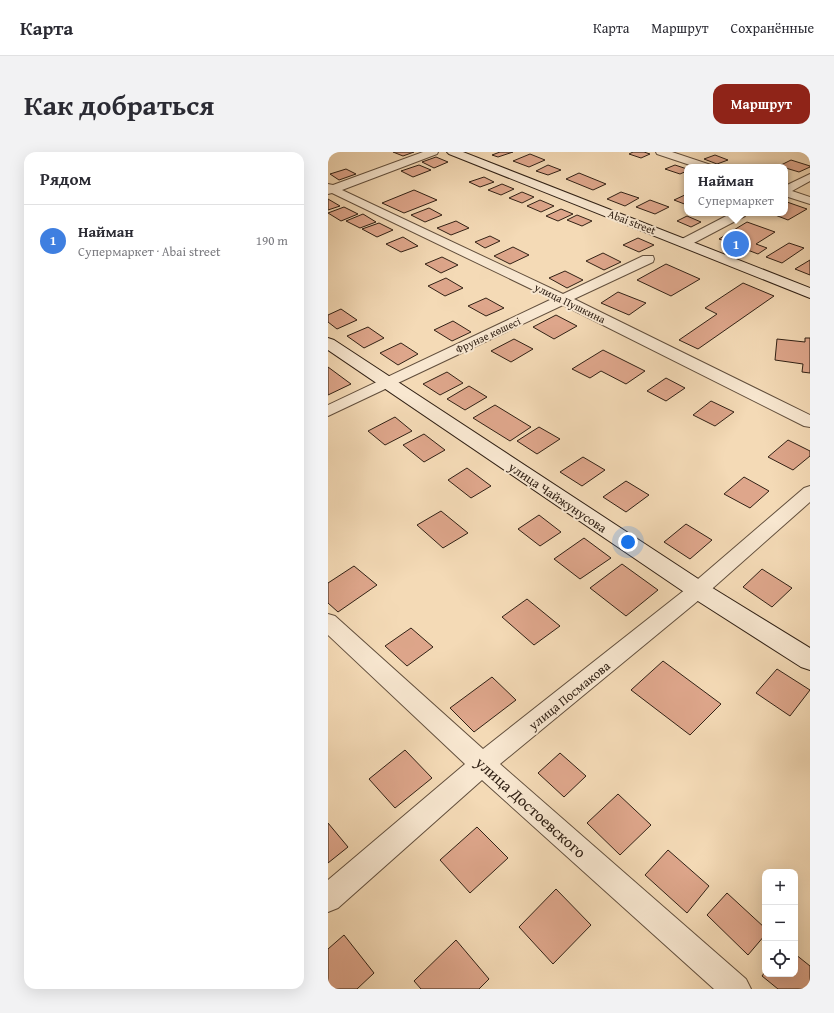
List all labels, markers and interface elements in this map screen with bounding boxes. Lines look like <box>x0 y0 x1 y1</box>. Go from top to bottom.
text: Карта <box>20 14 73 42</box>
text: Карта <box>593 18 629 38</box>
text: Маршрут <box>651 18 709 38</box>
text: Сохранённые <box>731 18 814 38</box>
text: Как добраться <box>24 84 214 125</box>
button: Маршрут <box>713 84 810 124</box>
popup <box>684 164 788 216</box>
text: Рядом <box>40 166 91 191</box>
text: Найман <box>698 170 754 191</box>
text: Супермаркет <box>698 191 774 210</box>
street label: Abai street <box>606 206 658 238</box>
text: Найман <box>78 221 134 242</box>
pin: 1 <box>723 229 749 259</box>
text: 1 <box>50 231 56 250</box>
text: 190 m <box>256 231 288 250</box>
text: Супермаркет · Abai street <box>78 242 221 261</box>
street label: улица Пушкина <box>531 278 609 327</box>
street label: Фрунзе көшесі <box>453 313 523 357</box>
street label: улица Чайжунусова <box>504 457 611 538</box>
your location <box>618 532 638 552</box>
street label: улица Посмакова <box>524 656 615 735</box>
street label: улица Достоевского <box>469 750 592 863</box>
map controls <box>762 869 798 977</box>
button: + <box>762 869 798 905</box>
button: − <box>762 905 798 941</box>
button: locate <box>762 941 798 977</box>

